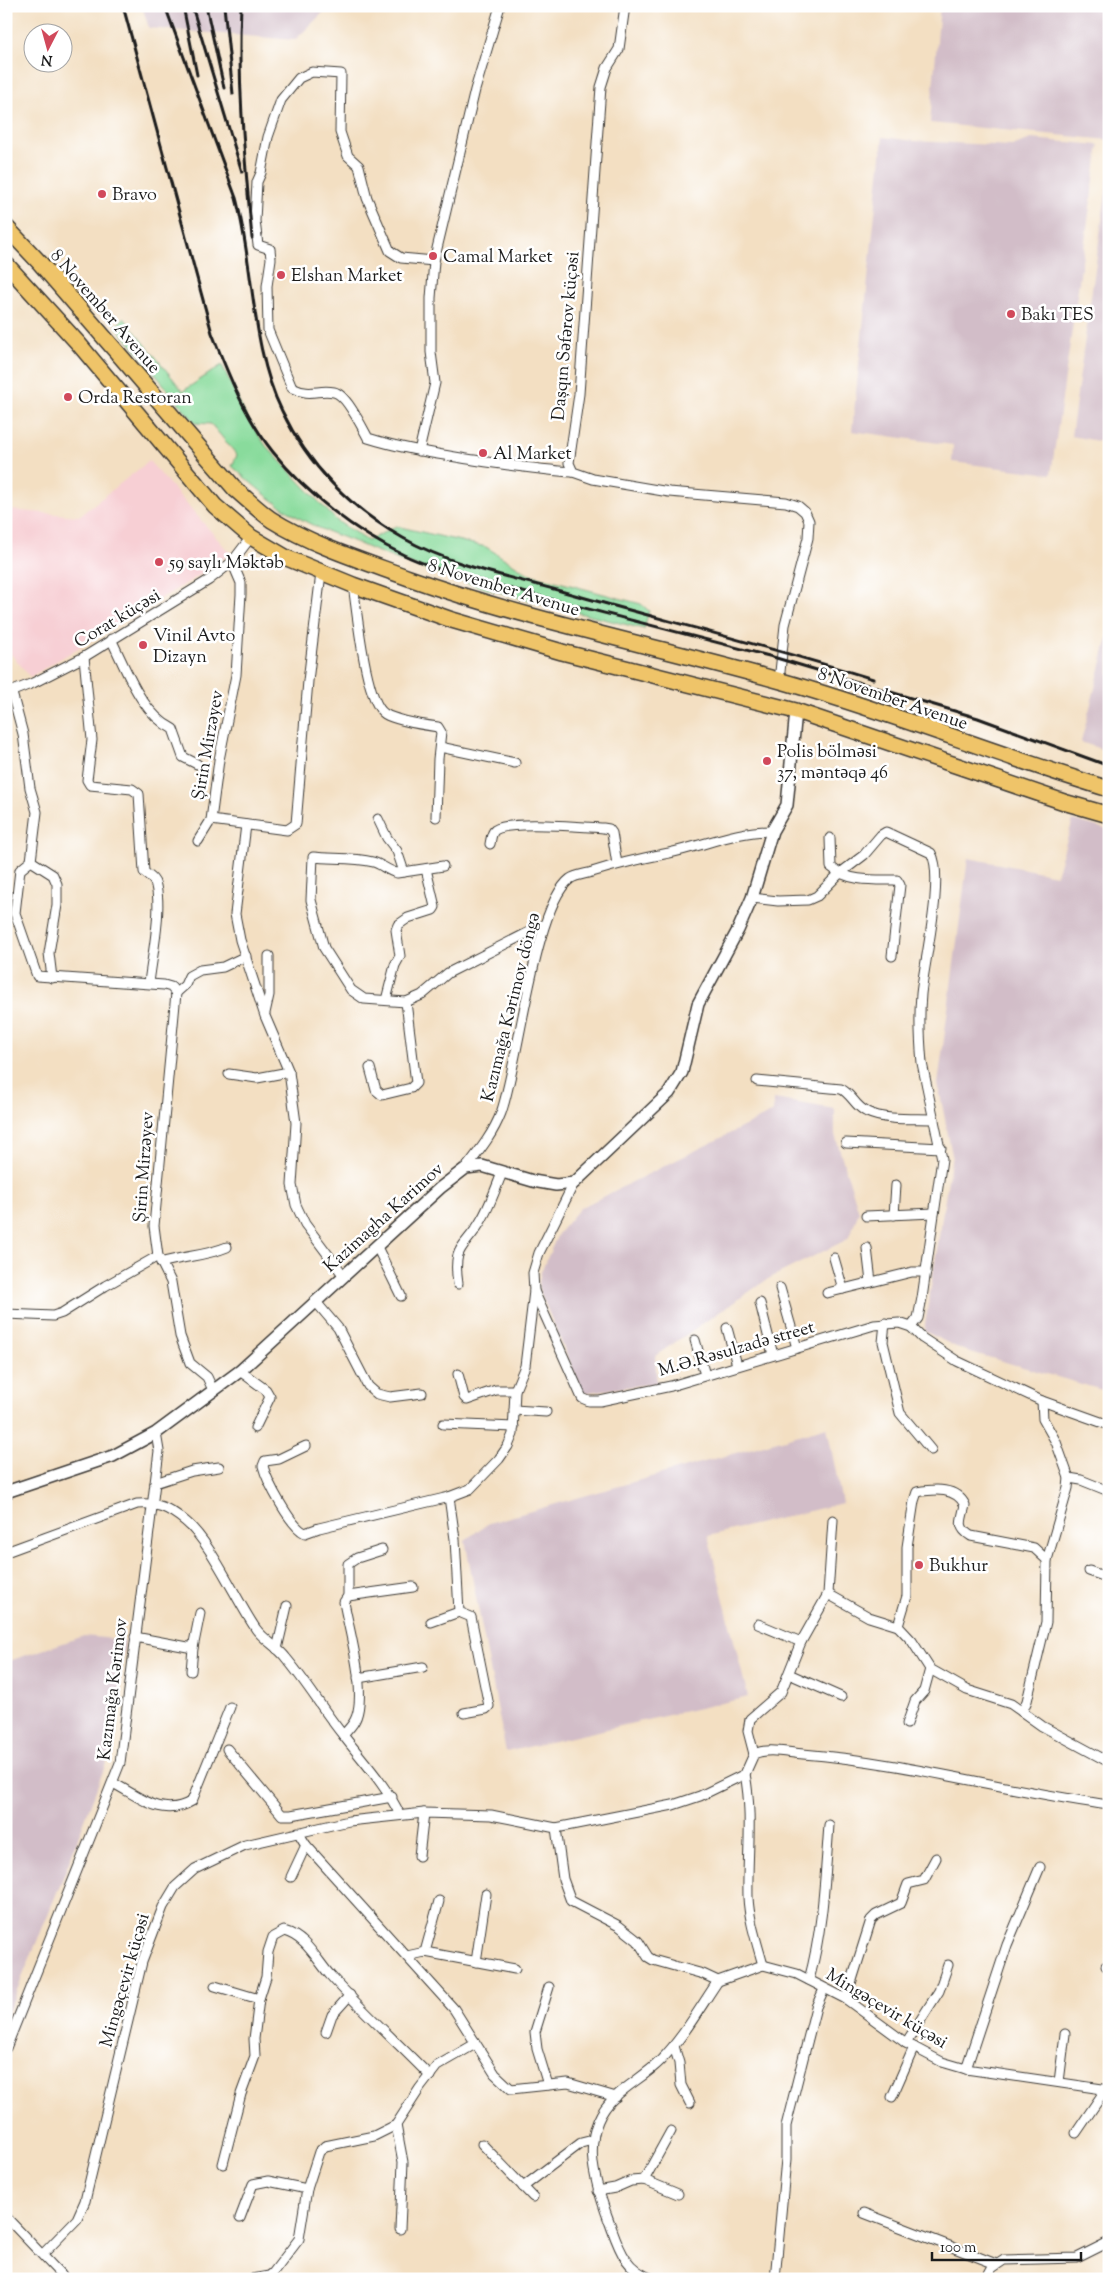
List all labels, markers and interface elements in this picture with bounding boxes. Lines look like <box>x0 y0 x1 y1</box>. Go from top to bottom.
north arrow <box>22 22 72 72</box>
text: N <box>40 48 53 69</box>
place label: Bravo <box>112 183 157 209</box>
marker: Bravo <box>96 188 108 200</box>
street label: 8 November Avenue <box>43 244 166 380</box>
place label: Camal Market <box>443 245 553 271</box>
marker: Camal Market <box>427 250 439 262</box>
street label: Daşqın Səfərov küçəsi <box>547 251 587 422</box>
place label: Elshan Market <box>291 264 402 290</box>
marker: Elshan Market <box>275 269 287 281</box>
place label: Bakı TES <box>1021 303 1094 329</box>
marker: Bakı TES <box>1005 308 1017 320</box>
place label: Orda Restoran <box>78 386 192 412</box>
marker: Orda Restoran <box>62 391 74 403</box>
place label: Al Market <box>493 442 572 468</box>
marker: Al Market <box>477 447 489 459</box>
place label: 59 saylı Məktəb <box>168 551 284 577</box>
street label: 8 November Avenue <box>424 553 582 624</box>
marker: 59 saylı Məktəb <box>153 556 165 568</box>
street label: Corat küçəsi <box>70 584 166 656</box>
place label: Vinil Avto Dizayn <box>153 624 235 671</box>
marker: Vinil Avto Dizayn <box>137 639 149 651</box>
street label: 8 November Avenue <box>814 662 971 738</box>
street label: Şirin Mirzəyev <box>186 688 232 802</box>
place label: Polis bölməsi 37, məntəqə 46 <box>777 740 888 787</box>
marker: Polis bölməsi 37, məntəqə 46 <box>761 755 773 767</box>
street label: Kazımağa Kərimov döngə <box>476 910 548 1105</box>
street label: Şirin Mirzəyev <box>128 1110 162 1224</box>
street label: Kazimagha Karimov <box>318 1157 451 1280</box>
street label: M.Ə.Rəsulzadə street <box>655 1315 818 1385</box>
place label: Bukhur <box>929 1554 988 1580</box>
marker: Bukhur <box>913 1559 925 1571</box>
street label: Kazımağa Kərimov <box>92 1616 136 1762</box>
street label: Mingəçevir küçəsi <box>94 1910 157 2051</box>
street label: Mingəçevir küçəsi <box>820 1963 952 2056</box>
scale bar <box>932 2230 1081 2262</box>
text: 100 m <box>940 2238 977 2259</box>

